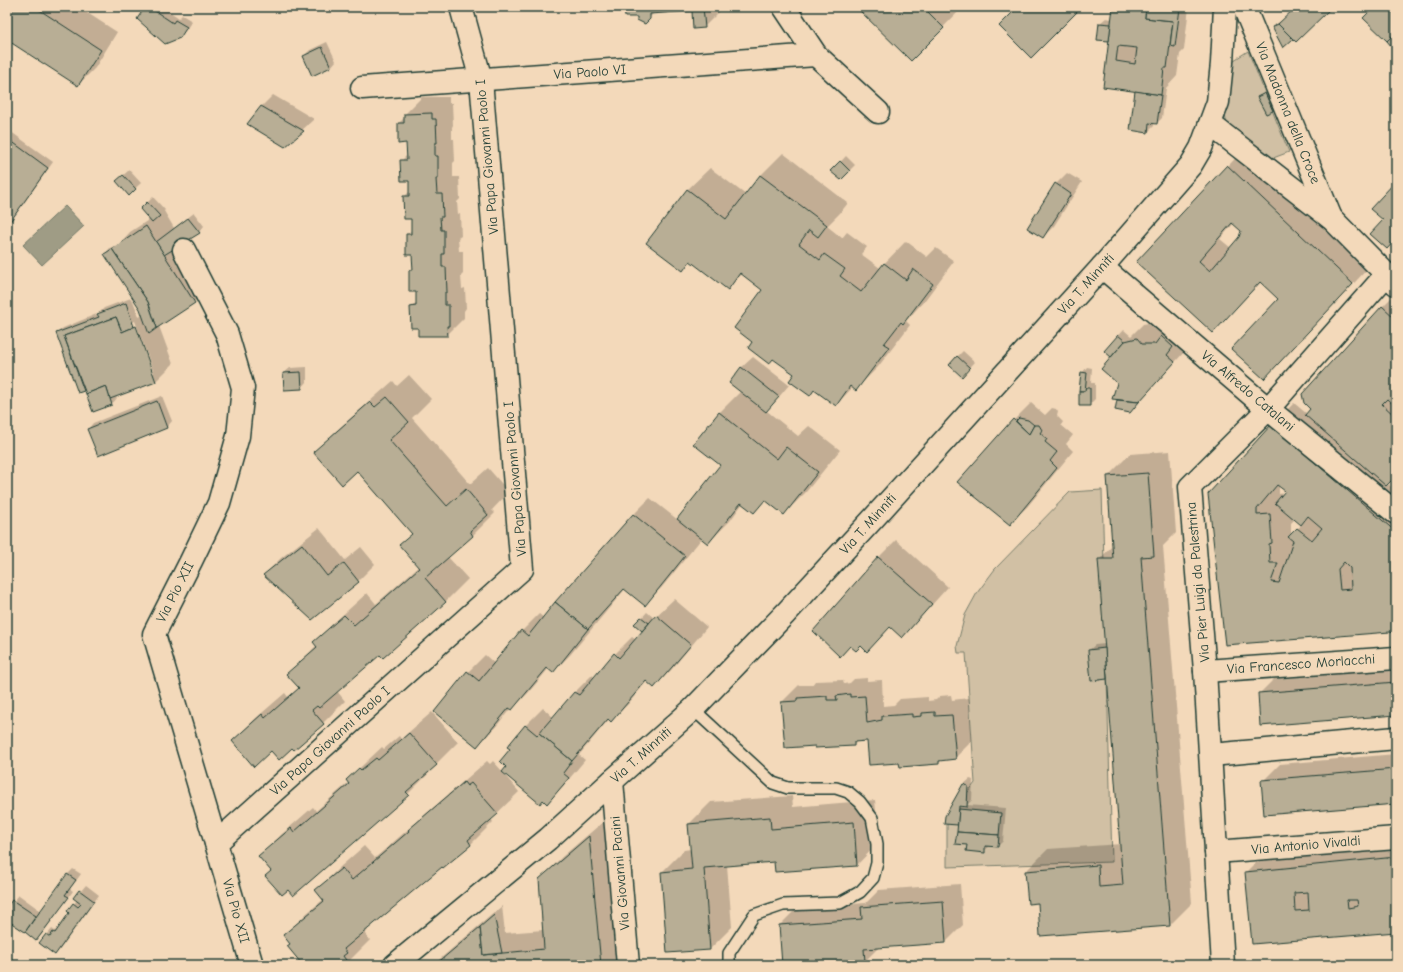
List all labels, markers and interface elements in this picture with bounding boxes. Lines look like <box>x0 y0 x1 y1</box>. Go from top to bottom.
street label: Via Madonna della Croce <box>1252 40 1324 186</box>
street label: Via Paolo VI <box>553 61 627 83</box>
street label: Via Papa Giovanni Paolo I <box>472 79 502 235</box>
street label: Via T. Minniti <box>1054 250 1118 318</box>
street label: Via Alfredo Catalani <box>1198 347 1298 435</box>
street label: Via Papa Giovanni Paolo I <box>500 401 530 557</box>
street label: Via T. Minniti <box>836 490 900 558</box>
street label: Via Pier Luigi da Palestrina <box>1183 501 1213 663</box>
street label: Via Pio XII <box>152 559 198 625</box>
street label: Via Francesco Morlacchi <box>1226 650 1376 678</box>
street label: Via Papa Giovanni Paolo I <box>267 683 393 799</box>
street label: Via T. Minniti <box>607 723 675 787</box>
street label: Via Giovanni Pacini <box>607 815 633 931</box>
street label: Via Antonio Vivaldi <box>1251 832 1361 858</box>
street label: Via Pio XII <box>219 877 253 945</box>

